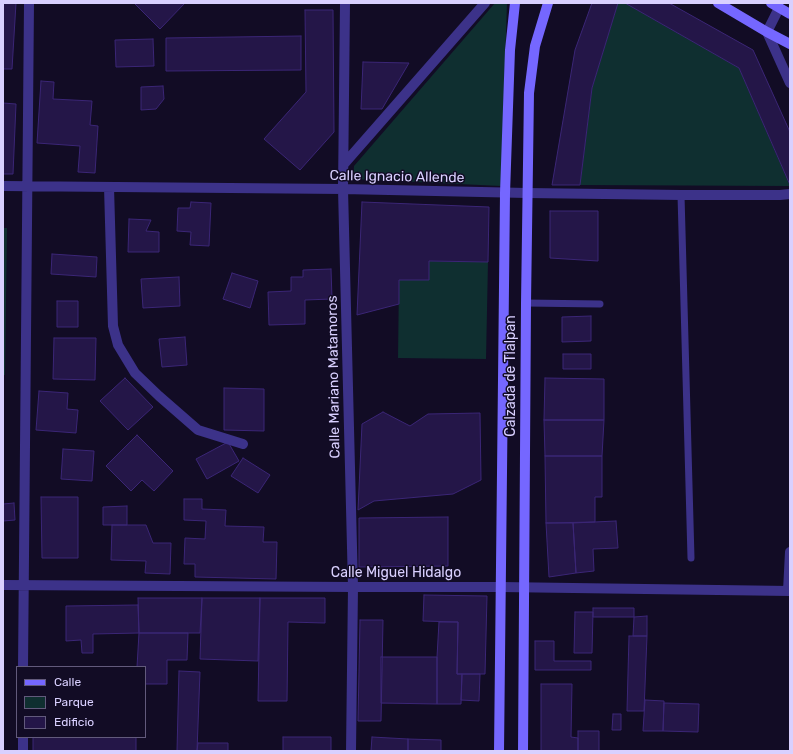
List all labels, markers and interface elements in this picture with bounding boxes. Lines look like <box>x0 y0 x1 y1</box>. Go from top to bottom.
street label: Calle Ignacio Allende <box>329 167 465 187</box>
street label: Calle Mariano Matamoros <box>324 295 344 459</box>
street label: Calzada de Tlalpan <box>503 315 519 437</box>
street label: Calle Miguel Hidalgo <box>331 565 461 581</box>
legend <box>16 666 146 738</box>
text: Calle <box>54 675 81 689</box>
text: Parque <box>54 695 94 709</box>
text: Edificio <box>54 715 94 729</box>

